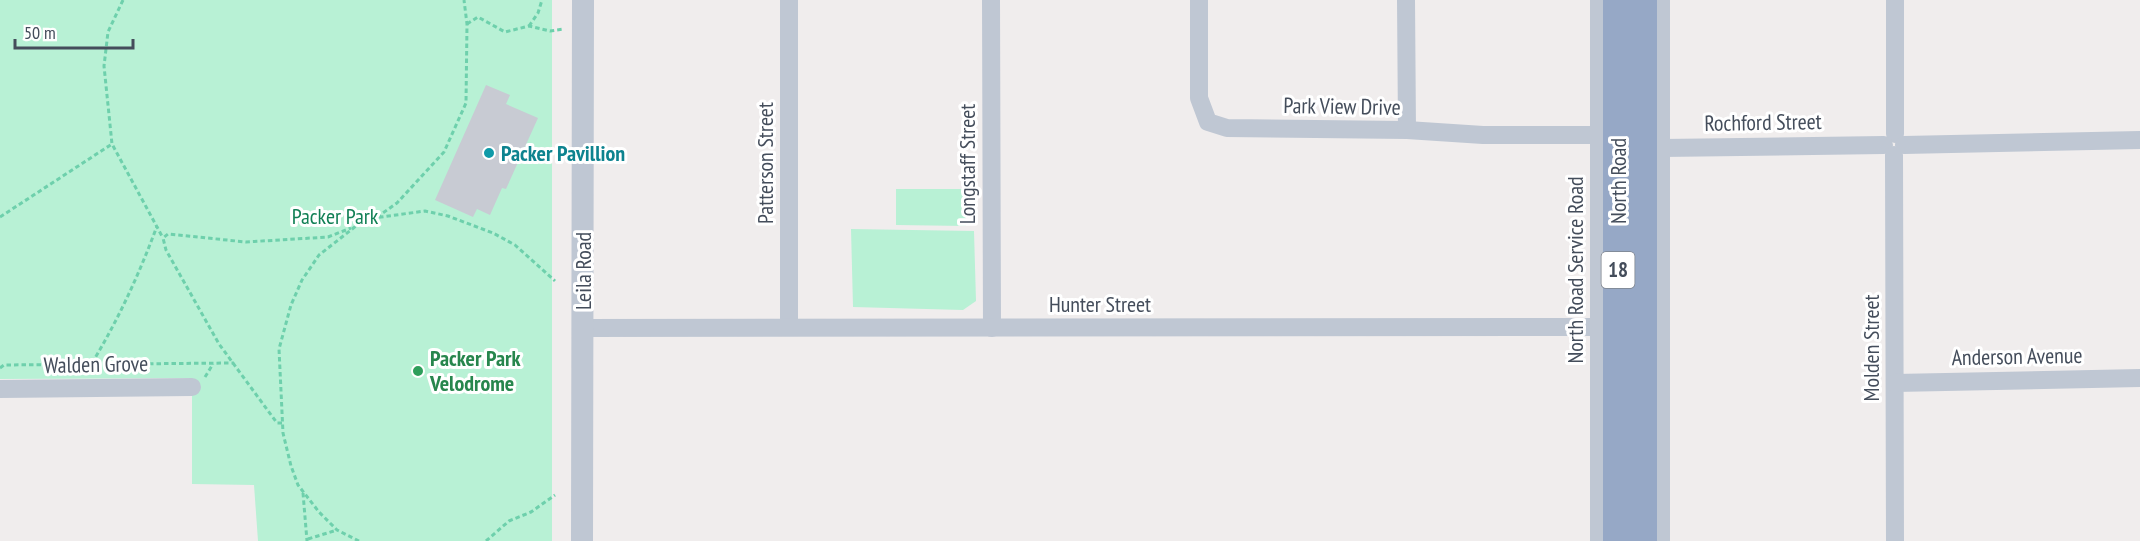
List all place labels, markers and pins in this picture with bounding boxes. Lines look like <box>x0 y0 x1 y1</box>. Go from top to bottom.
place label: Packer Pavillion <box>501 139 625 167</box>
marker: Packer Pavillion <box>482 146 496 160</box>
place label: Packer Park Velodrome <box>429 344 522 397</box>
marker: Packer Park Velodrome <box>411 364 425 378</box>

